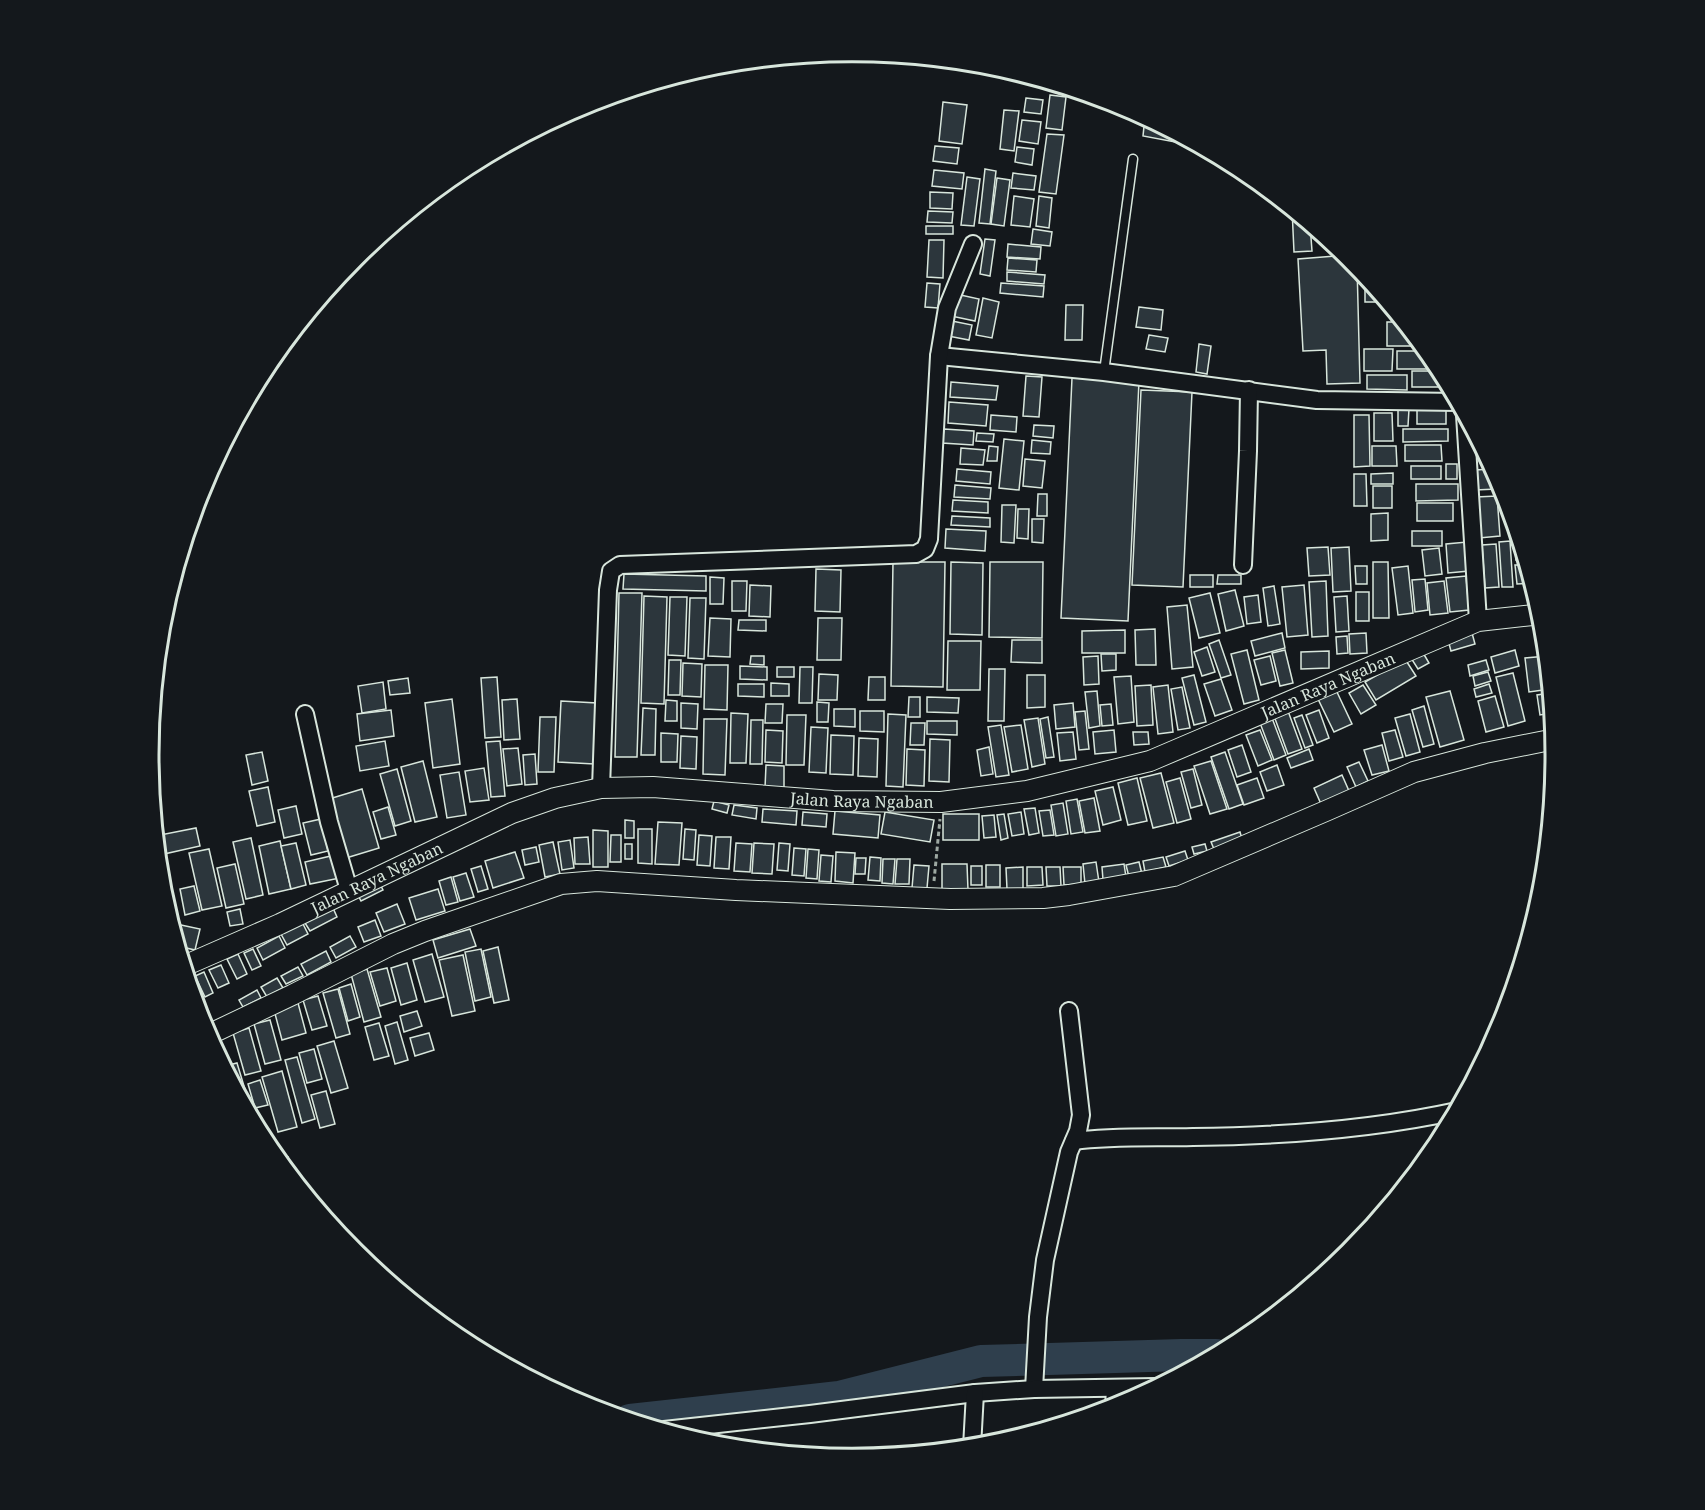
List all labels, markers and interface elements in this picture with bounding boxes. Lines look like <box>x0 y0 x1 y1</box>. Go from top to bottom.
street label: Jalan Raya Ngaban <box>1257 647 1398 724</box>
street label: Jalan Raya Ngaban <box>788 787 934 813</box>
street label: Jalan Raya Ngaban <box>306 837 446 919</box>

